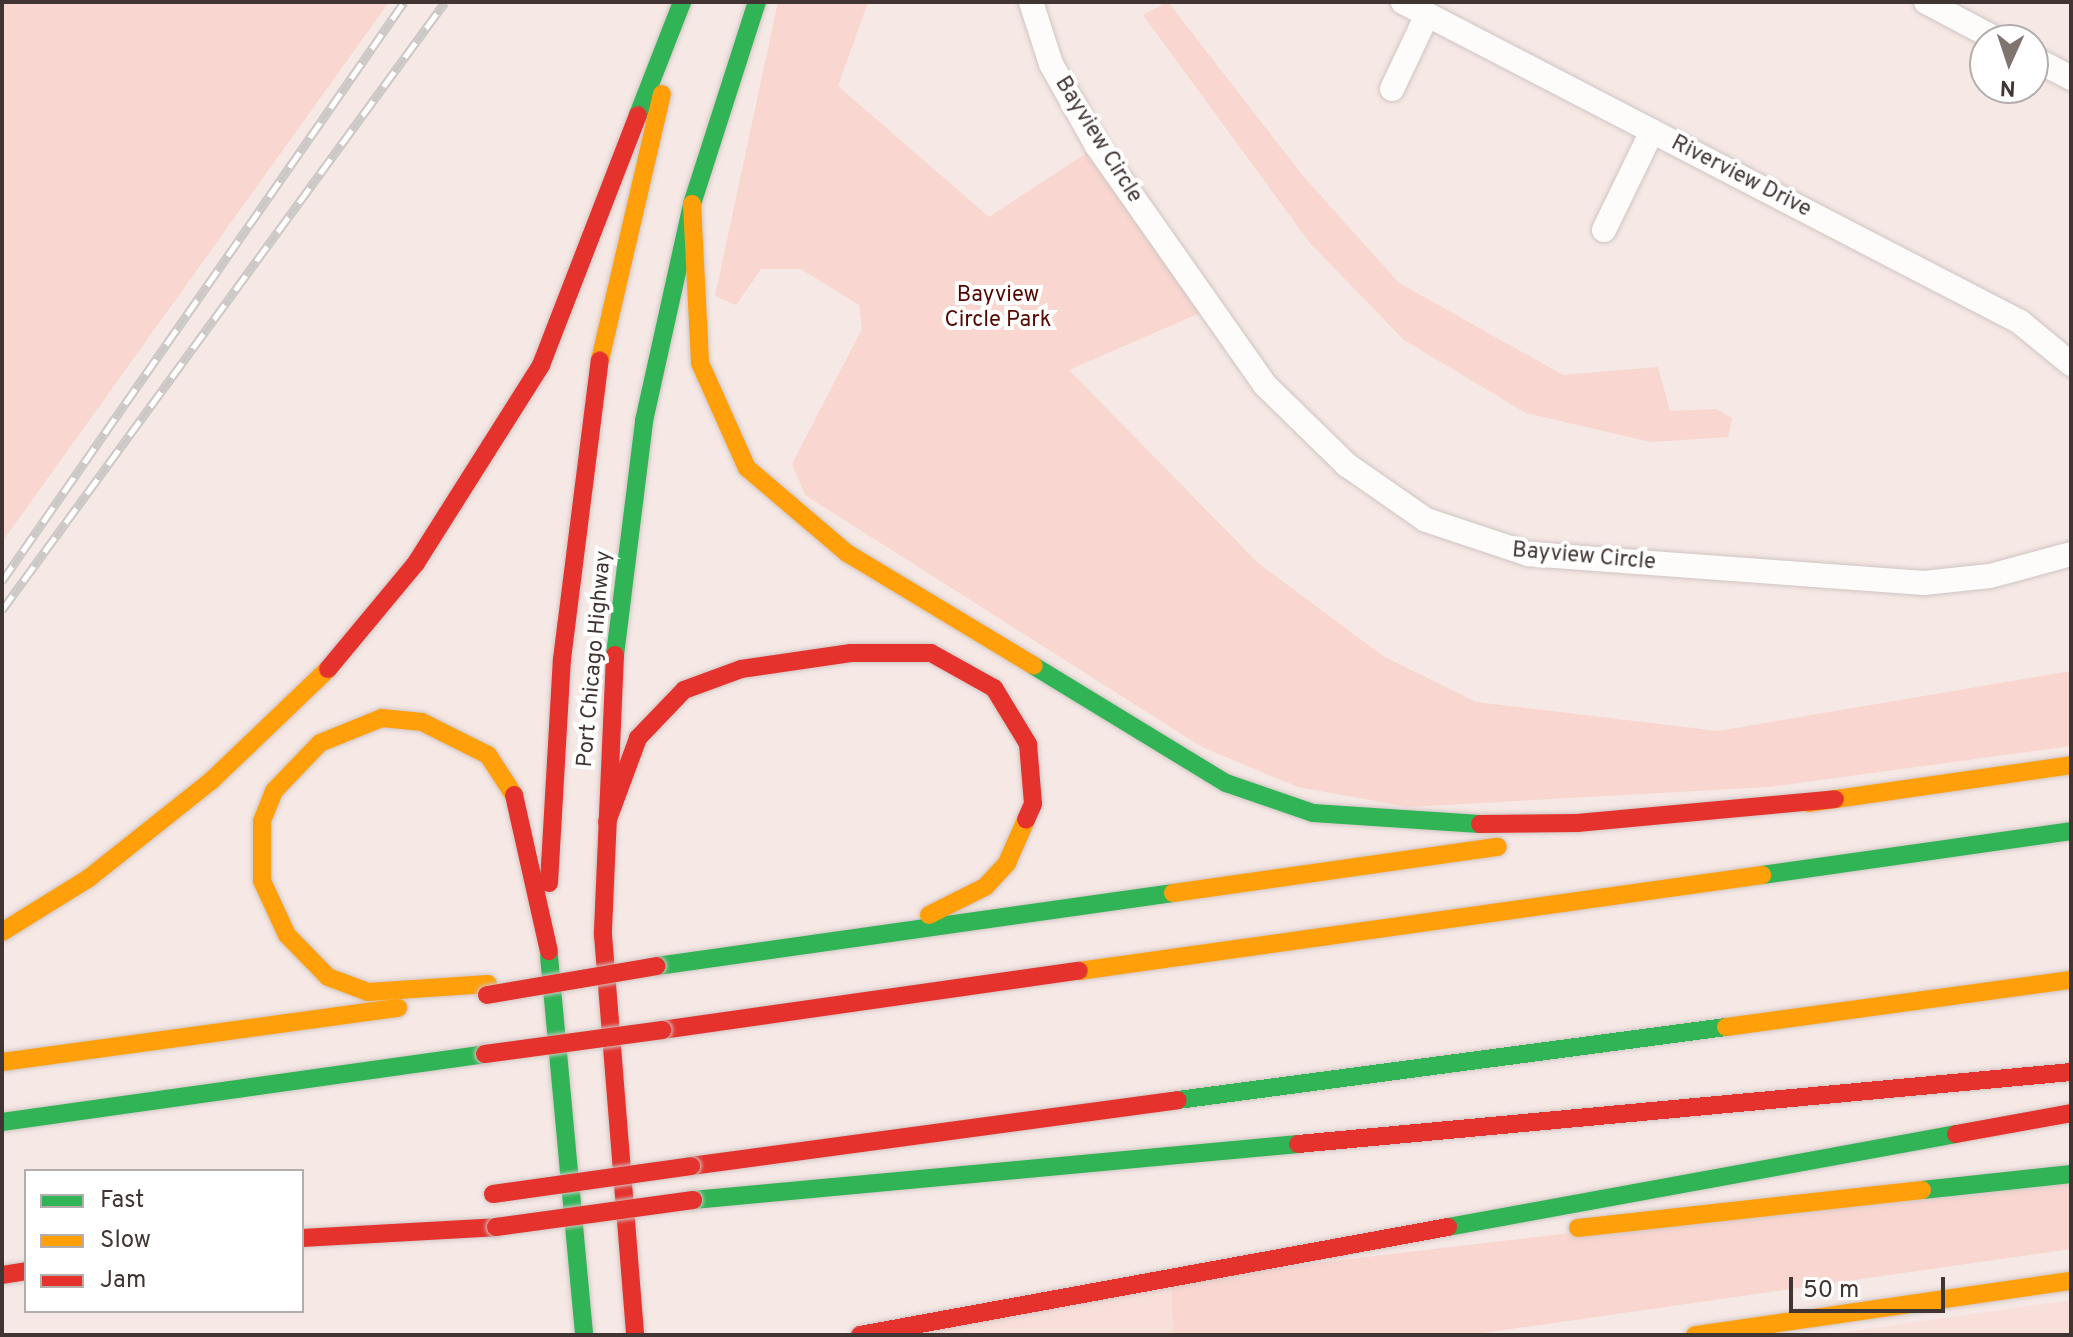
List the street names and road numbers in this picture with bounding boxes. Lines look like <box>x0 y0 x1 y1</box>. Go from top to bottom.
street label: Bayview Circle <box>1049 72 1147 208</box>
street label: Riverview Drive <box>1667 130 1815 224</box>
street label: Bayview Circle <box>1511 538 1657 576</box>
street label: Port Chicago Highway <box>572 550 618 768</box>

